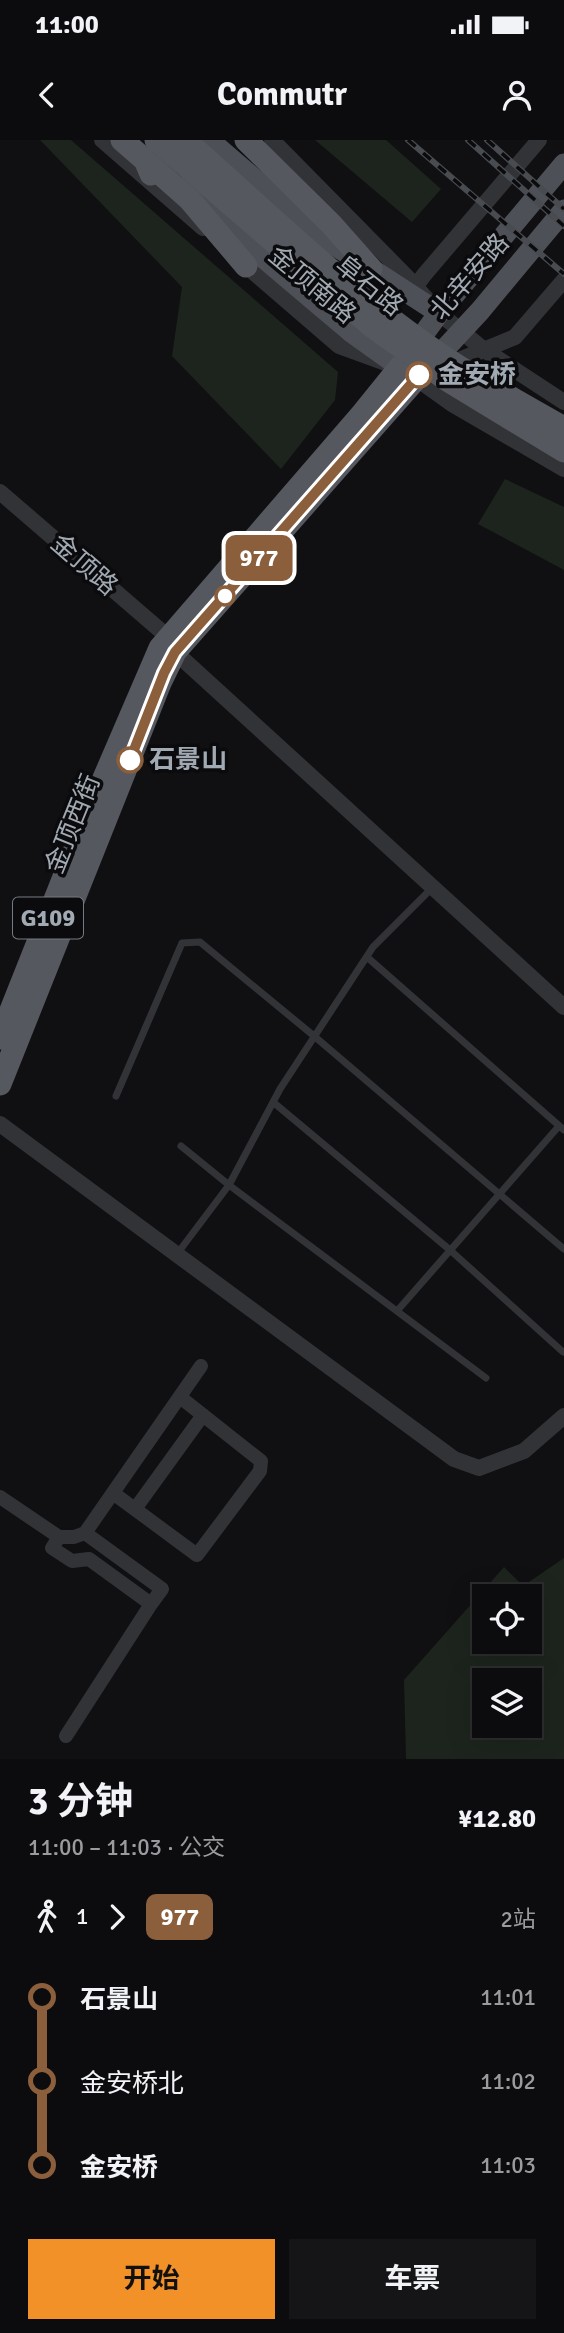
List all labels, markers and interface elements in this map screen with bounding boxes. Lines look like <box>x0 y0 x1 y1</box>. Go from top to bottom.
text: 11:00 <box>35 9 99 41</box>
text: Commutr <box>217 75 347 114</box>
icon: back <box>28 76 66 114</box>
icon: person <box>498 76 536 114</box>
street label: 北辛安路 <box>424 227 516 327</box>
street label: 金顶南路 <box>262 239 362 331</box>
street label: 阜石路 <box>329 249 409 323</box>
place label: 金安桥 <box>438 359 516 391</box>
marker: 金安桥 <box>406 362 432 388</box>
street label: 金顶路 <box>44 527 124 603</box>
line badge: 977 <box>219 535 299 581</box>
text: 977 <box>240 543 278 573</box>
unlabelled marker <box>215 586 235 606</box>
place label: 石景山 <box>149 744 227 776</box>
marker: 石景山 <box>117 747 143 773</box>
street label: 金顶西街 <box>39 770 107 878</box>
road number: G109 <box>13 898 83 938</box>
map controls <box>472 1584 542 1738</box>
button: locate <box>472 1584 542 1654</box>
button: layers <box>472 1668 542 1738</box>
text: 3 分钟 <box>28 1778 133 1825</box>
text: ¥12.80 <box>458 1803 536 1835</box>
text: 11:00 – 11:03 · 公交 <box>28 1833 225 1862</box>
icon: walk <box>28 1898 66 1936</box>
icon: forward <box>98 1898 136 1936</box>
text: 1 <box>76 1902 88 1931</box>
text: 977 <box>160 1902 199 1932</box>
text: 2站 <box>501 1905 536 1934</box>
text: 11:01 <box>480 1983 536 2012</box>
text: 石景山 <box>80 1984 158 2016</box>
text: 11:02 <box>480 2067 536 2096</box>
text: 金安桥北 <box>80 2068 184 2100</box>
text: 11:03 <box>480 2151 536 2180</box>
text: 金安桥 <box>80 2152 158 2184</box>
button: 开始 <box>28 2239 275 2319</box>
button: 车票 <box>289 2239 536 2319</box>

